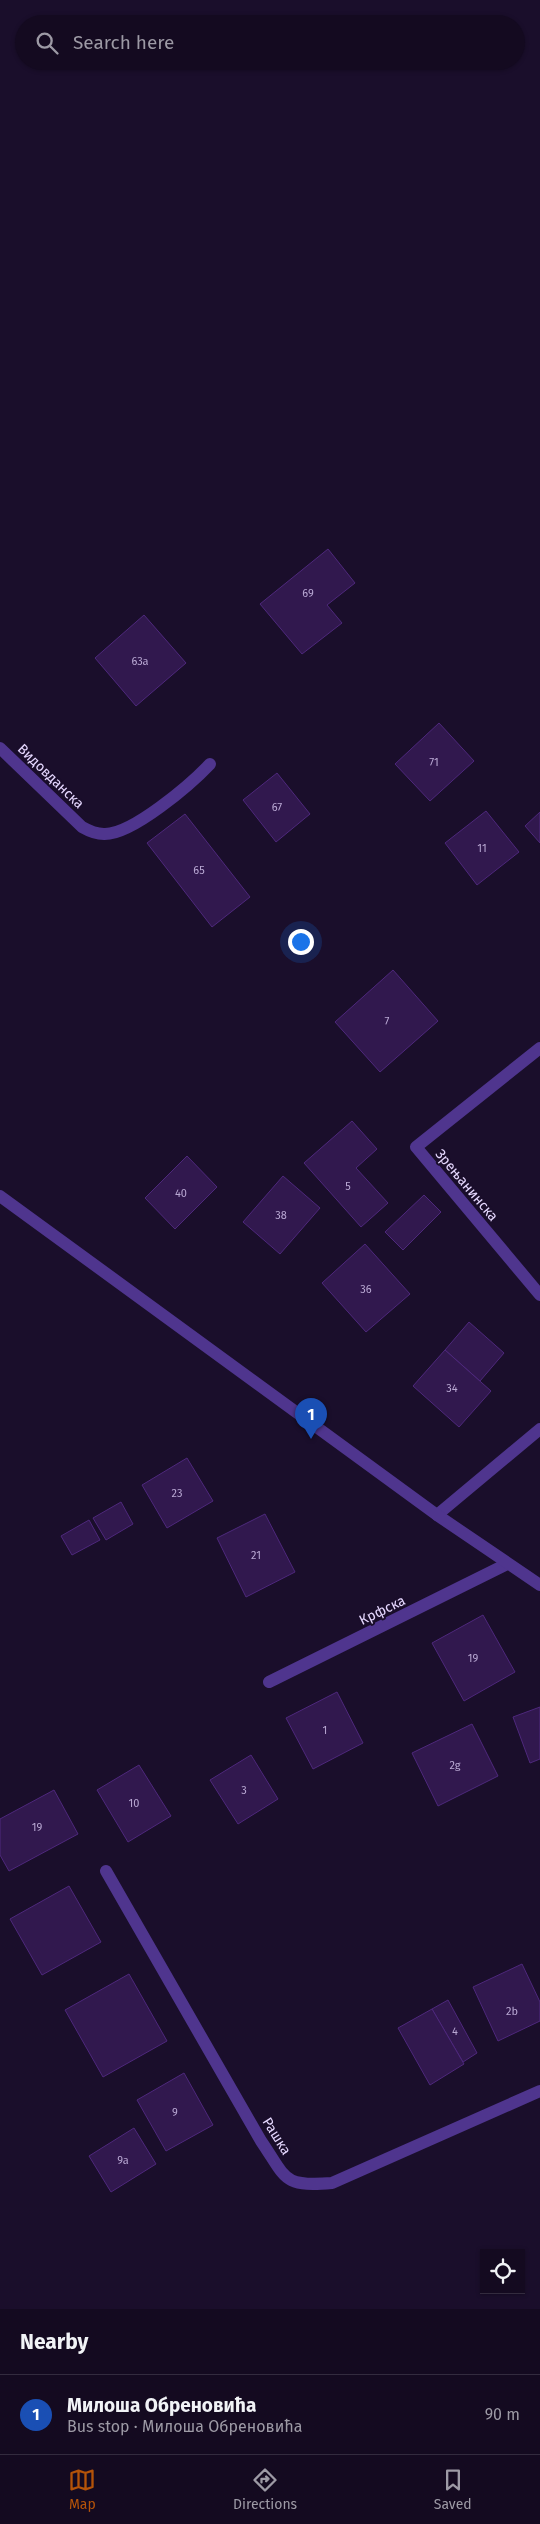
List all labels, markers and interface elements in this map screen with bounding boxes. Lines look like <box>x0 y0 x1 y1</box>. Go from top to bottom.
search box <box>15 15 525 70</box>
icon: search <box>33 29 61 57</box>
text: Search here <box>73 31 174 54</box>
house number: 69 <box>302 587 314 600</box>
house number: 63a <box>131 655 149 668</box>
street label: Видовданска <box>14 740 87 812</box>
house number: 71 <box>429 756 439 769</box>
house number: 67 <box>272 801 282 814</box>
house number: 11 <box>477 842 487 855</box>
house number: 65 <box>193 864 205 877</box>
your location <box>288 929 314 955</box>
house number: 7 <box>385 1015 390 1028</box>
street label: Зрењанинска <box>432 1146 502 1225</box>
house number: 5 <box>345 1180 351 1193</box>
house number: 40 <box>175 1187 187 1200</box>
house number: 38 <box>275 1209 287 1222</box>
house number: 36 <box>360 1283 372 1296</box>
house number: 34 <box>446 1382 458 1395</box>
pin: 1 <box>295 1398 327 1439</box>
house number: 23 <box>172 1487 182 1500</box>
house number: 21 <box>251 1549 261 1562</box>
street label: Крфска <box>356 1592 408 1629</box>
house number: 19 <box>468 1652 478 1665</box>
house number: 1 <box>323 1724 327 1737</box>
house number: 2g <box>450 1759 461 1772</box>
house number: 3 <box>241 1784 247 1797</box>
house number: 10 <box>129 1797 139 1810</box>
house number: 19 <box>32 1821 42 1834</box>
house number: 2b <box>506 2005 518 2018</box>
house number: 4 <box>452 2025 458 2038</box>
house number: 9 <box>172 2106 178 2119</box>
street label: Рашка <box>259 2114 295 2158</box>
house number: 9a <box>117 2154 129 2167</box>
map controls <box>480 2249 525 2294</box>
button: locate <box>480 2249 525 2294</box>
text: Nearby <box>20 2329 88 2355</box>
text: Милоша Обреновића <box>67 2394 256 2417</box>
text: 1 <box>32 2405 40 2424</box>
text: 90 m <box>485 2405 520 2424</box>
text: Bus stop · Милоша Обреновића <box>67 2417 302 2436</box>
tab: Map <box>68 2466 96 2513</box>
tab: Directions <box>233 2466 297 2513</box>
tab: Saved <box>434 2466 472 2513</box>

